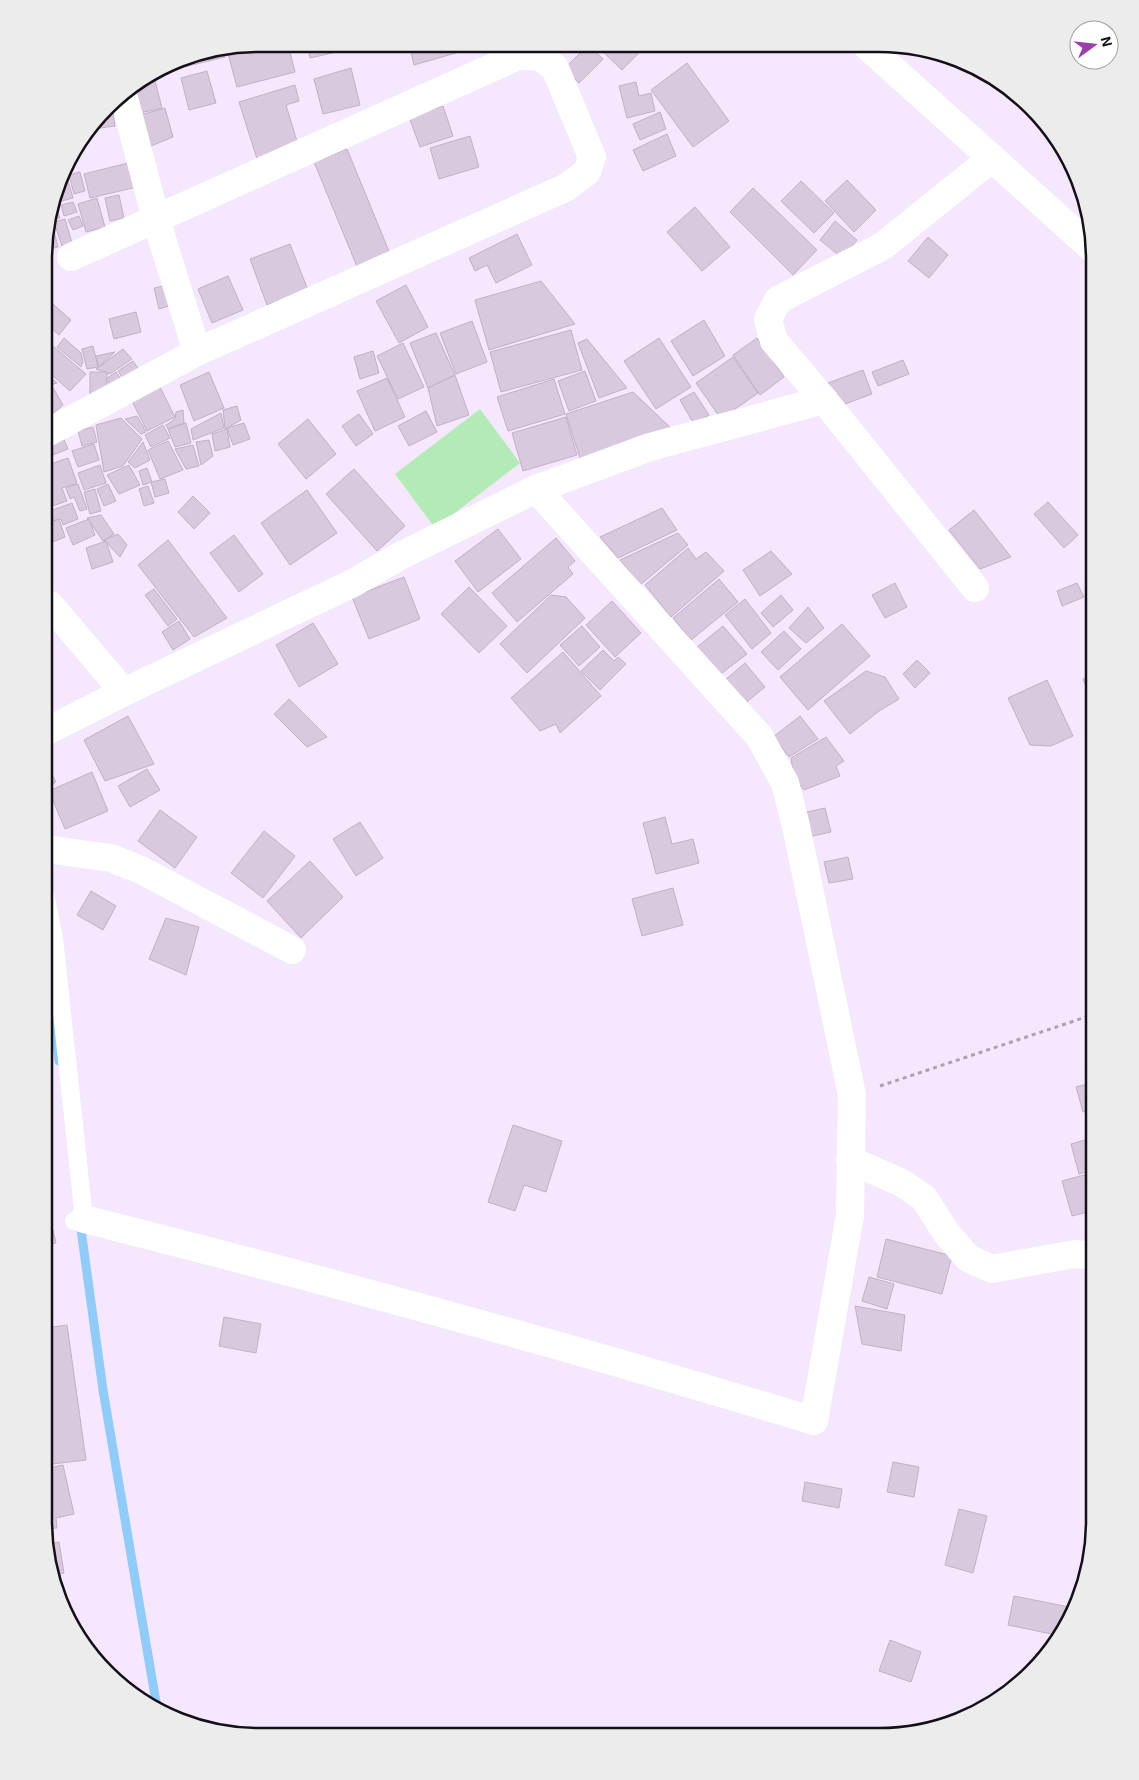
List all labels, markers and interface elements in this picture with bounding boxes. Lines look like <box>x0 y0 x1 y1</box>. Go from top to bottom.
north arrow <box>1069 20 1119 70</box>
text: N <box>1098 34 1117 49</box>

